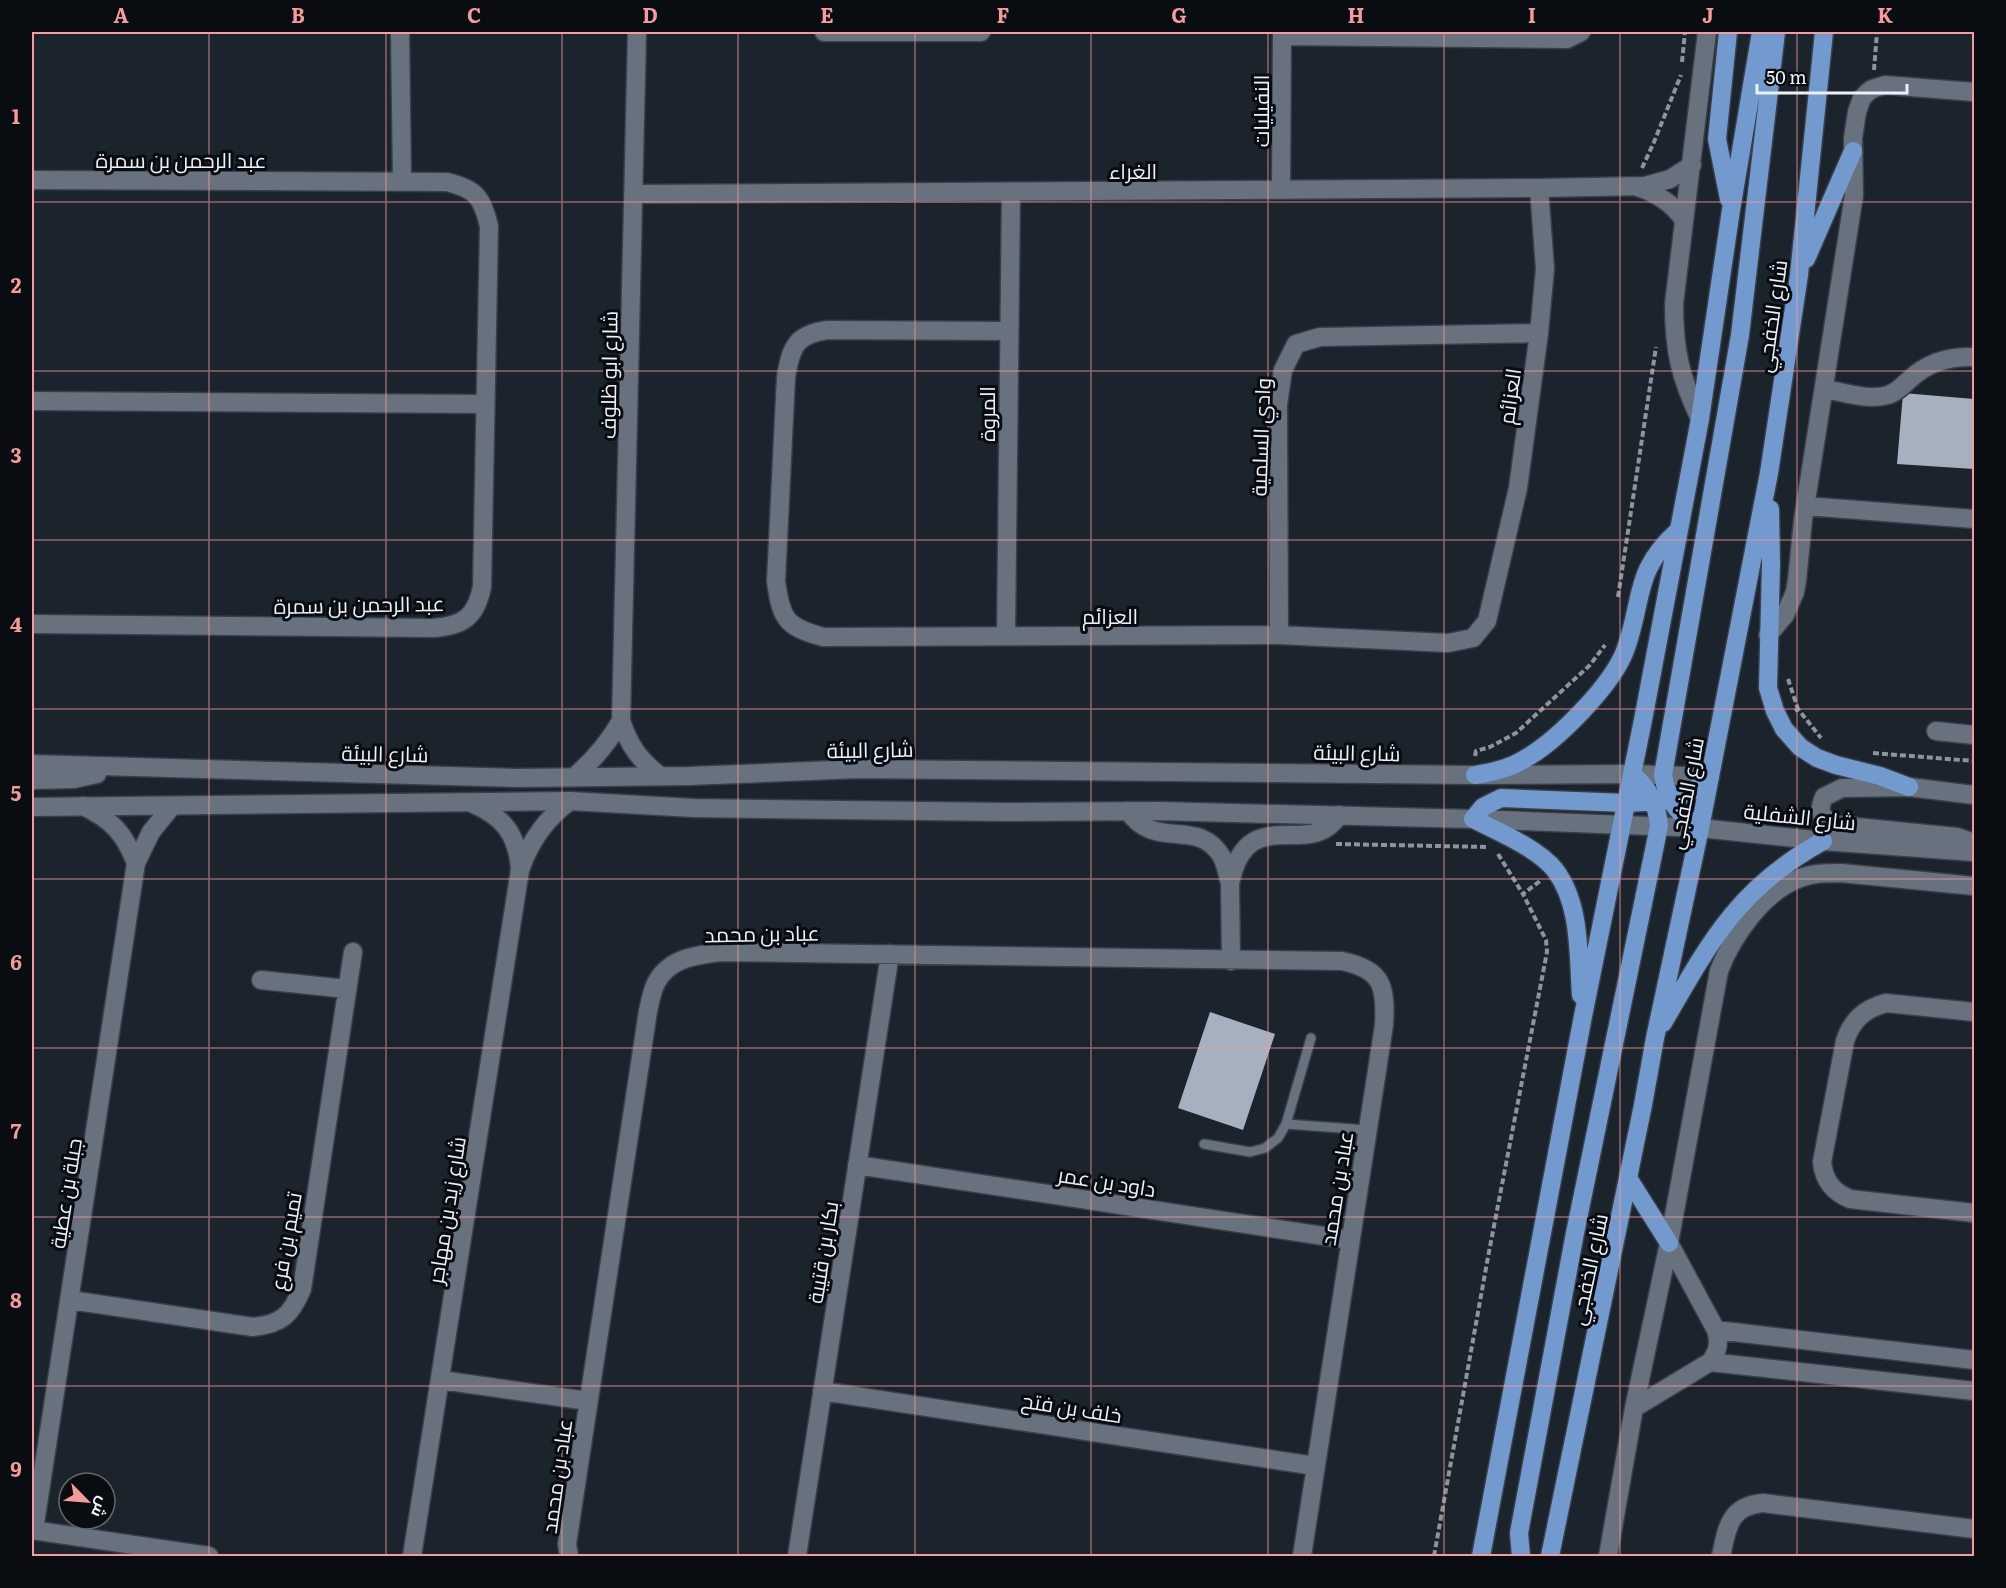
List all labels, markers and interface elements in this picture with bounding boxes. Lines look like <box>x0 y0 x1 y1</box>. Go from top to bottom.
text: A <box>113 0 129 29</box>
text: B <box>291 0 305 29</box>
text: C <box>467 0 481 29</box>
text: D <box>642 0 658 29</box>
text: E <box>820 0 834 29</box>
text: F <box>997 0 1010 29</box>
text: G <box>1171 0 1187 29</box>
text: H <box>1348 0 1364 29</box>
text: I <box>1528 0 1536 29</box>
text: J <box>1702 0 1714 29</box>
text: K <box>1877 0 1893 29</box>
scale bar <box>1757 57 1907 95</box>
text: 50 m <box>1766 63 1807 90</box>
street label: النفيليات <box>1244 75 1275 147</box>
text: 1 <box>12 100 20 130</box>
street label: عبد الرحمن بن سمرة <box>95 143 267 174</box>
street label: الغراء <box>1109 154 1157 185</box>
street label: شارع الخفجي <box>1747 258 1796 375</box>
text: 2 <box>11 269 22 299</box>
street label: شارع ابو ظلوف <box>590 311 625 439</box>
street label: العزائم <box>1489 366 1528 426</box>
street label: وادي السلمية <box>1241 377 1280 497</box>
street label: المروة <box>970 386 1001 442</box>
text: 3 <box>10 439 22 469</box>
street label: عبد الرحمن بن سمرة <box>273 586 445 620</box>
street label: العزائم <box>1082 599 1138 631</box>
text: 4 <box>10 608 22 638</box>
street label: شارع البيئة <box>826 732 914 765</box>
street label: شارع الخفجي <box>1658 734 1713 852</box>
street label: شارع البيئة <box>1313 735 1401 768</box>
street label: شارع البيئة <box>341 736 429 769</box>
text: 5 <box>11 777 22 807</box>
street label: شارع الشفلية <box>1742 794 1858 837</box>
street label: عباد بن محمد <box>704 915 820 949</box>
text: 6 <box>10 946 22 976</box>
text: 7 <box>11 1115 22 1145</box>
street label: عباد بن محمد <box>1311 1129 1359 1247</box>
street label: شارع زيد بن مهاجر <box>418 1134 473 1287</box>
street label: جبلة بن عطية <box>40 1135 88 1251</box>
street label: داود بن عمر <box>1055 1157 1158 1203</box>
street label: تميم بن فرع <box>260 1189 309 1293</box>
street label: بكار بن قتيبة <box>798 1199 844 1305</box>
street label: شارع الخفجي <box>1560 1210 1617 1328</box>
text: 8 <box>10 1284 22 1314</box>
street label: خلف بن فتح <box>1020 1383 1124 1430</box>
street label: عباد بن محمد <box>532 1417 578 1535</box>
text: 9 <box>10 1453 22 1483</box>
north arrow <box>57 1471 117 1531</box>
text: ش <box>86 1493 117 1522</box>

